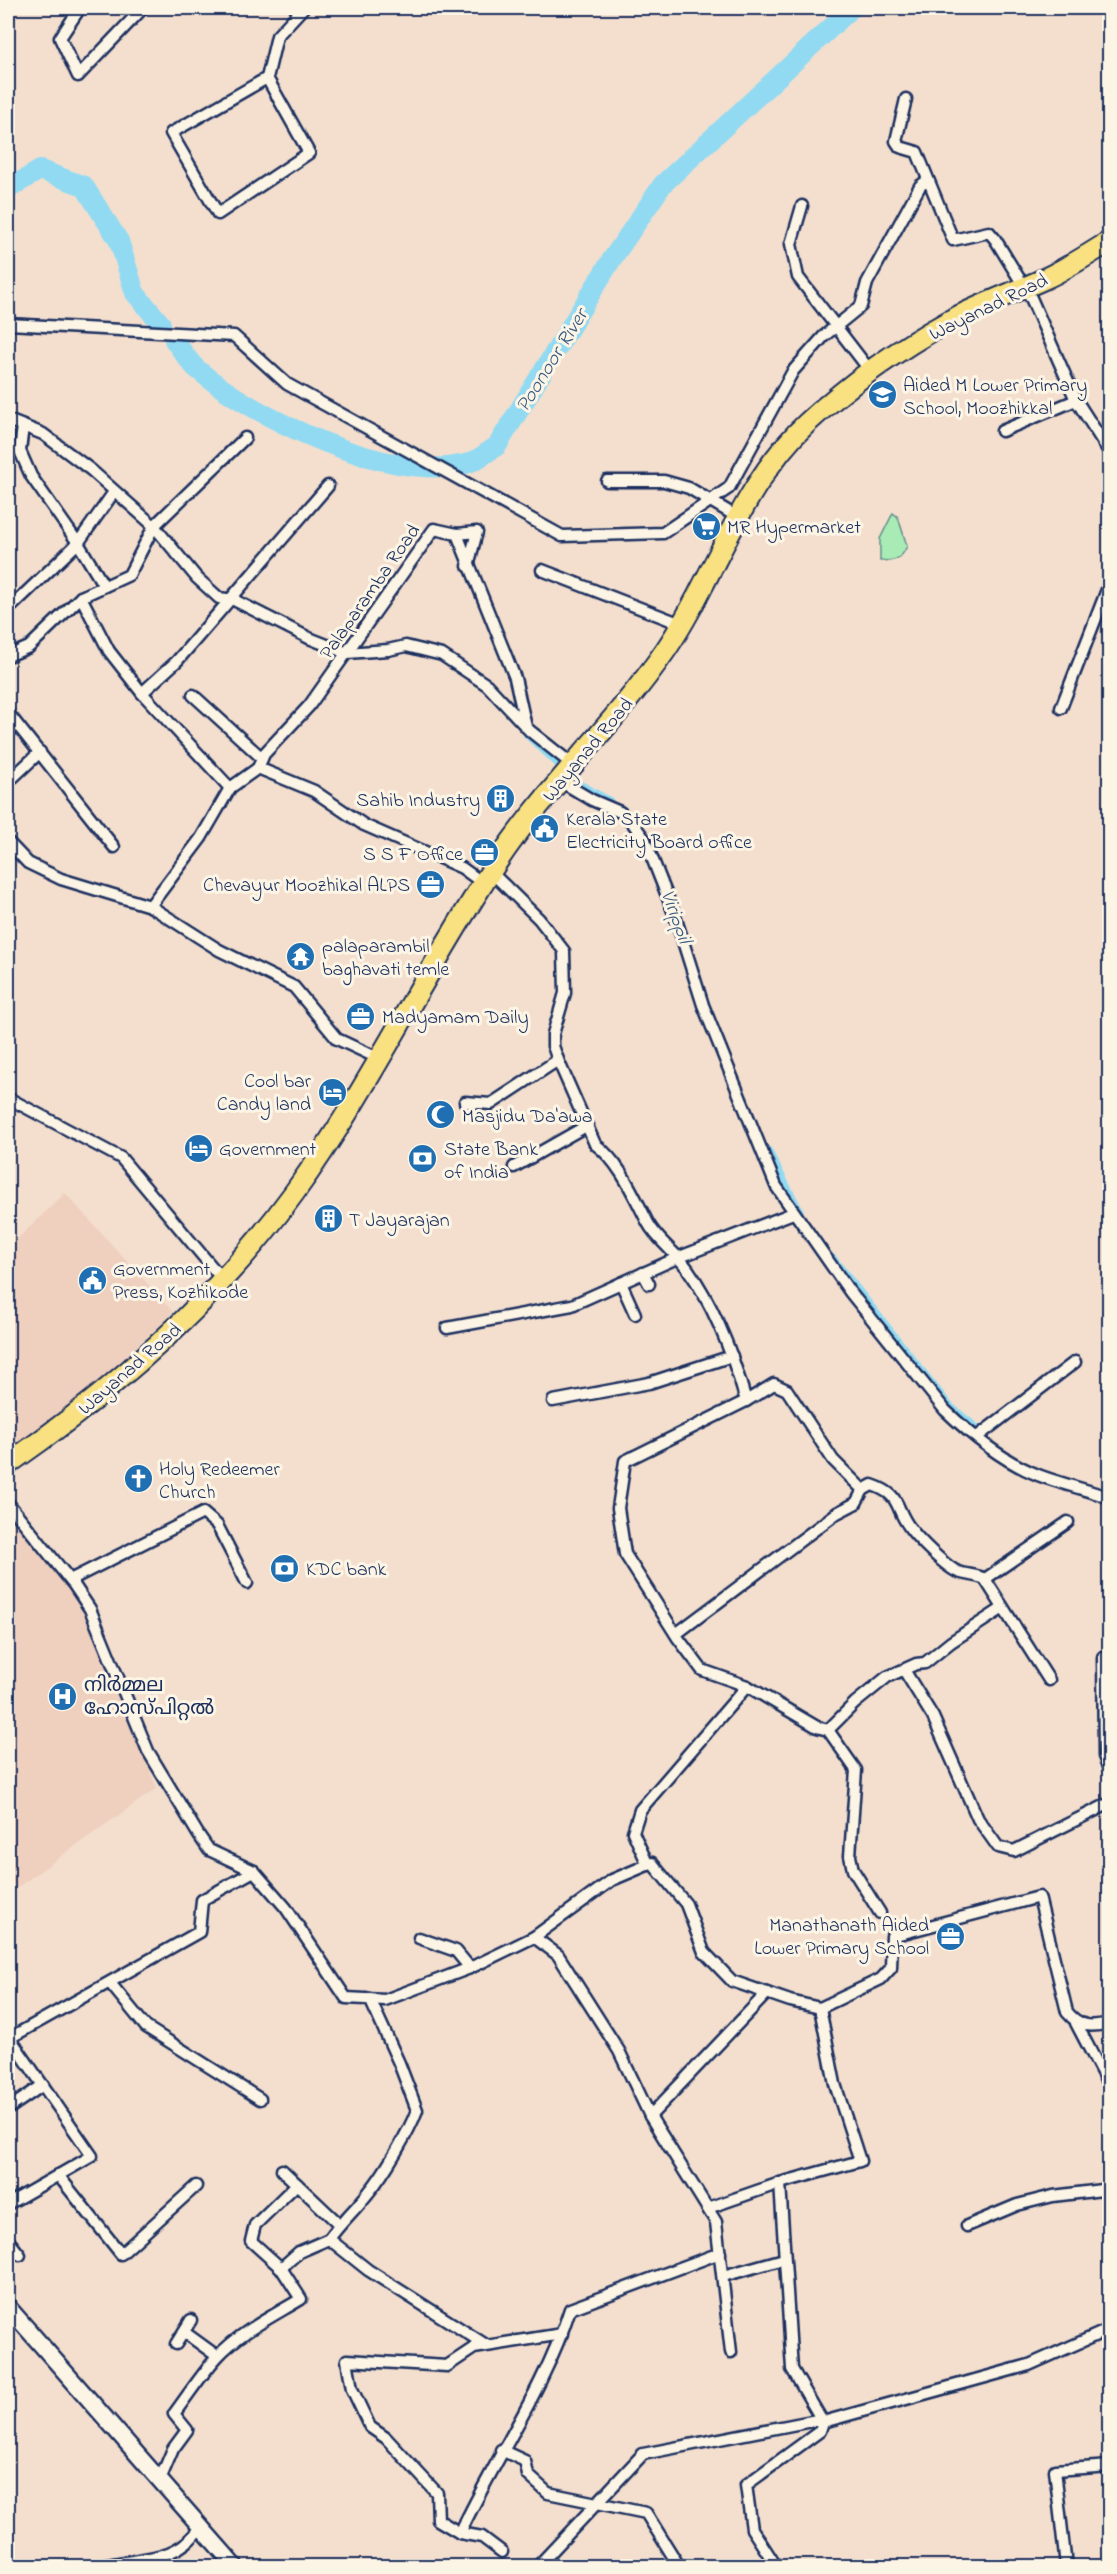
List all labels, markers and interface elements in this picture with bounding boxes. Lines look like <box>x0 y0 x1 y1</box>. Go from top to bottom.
street label: Wayanad Road <box>925 267 1053 349</box>
water label: Poonoor River <box>509 302 598 419</box>
place label: Aided M Lower Primary School, Moozhikkal <box>903 372 1087 424</box>
school or university icon: Aided M Lower Primary School, Moozhikkal <box>866 379 898 411</box>
supermarket icon: MR Hypermarket <box>690 510 722 542</box>
place label: MR Hypermarket <box>727 514 861 543</box>
street label: Palaparamba Road <box>313 519 429 666</box>
street label: Wayanad Road <box>536 692 641 809</box>
building icon: Sahib Industry <box>485 783 517 815</box>
place label: Sahib Industry <box>356 787 480 816</box>
place label: Kerala State Electricity Board office <box>566 806 752 858</box>
public building icon: Kerala State Electricity Board office <box>529 813 561 845</box>
office icon: S S F Office <box>468 837 500 869</box>
place label: S S F Office <box>363 841 463 870</box>
office icon: Chevayur Moozhikal ALPS <box>415 868 447 900</box>
place label: Chevayur Moozhikal ALPS <box>203 872 410 901</box>
water label: Virippil <box>652 886 699 950</box>
place label: palaparambil baghavati temle <box>322 933 449 986</box>
temple icon: palaparambil baghavati temle <box>285 940 317 972</box>
office icon: Madyamam Daily <box>345 1000 377 1032</box>
place label: Madyamam Daily <box>382 1004 529 1033</box>
place label: Cool bar Candy land <box>217 1068 312 1120</box>
hotel icon: Cool bar Candy land <box>316 1076 348 1108</box>
mosque icon: Masjidu Da'awa <box>425 1099 457 1131</box>
place label: Masjidu Da'awa <box>462 1103 593 1132</box>
hotel icon: Government <box>182 1132 214 1164</box>
place label: Government <box>219 1136 317 1165</box>
place label: State Bank of India <box>444 1136 538 1188</box>
bank icon: State Bank of India <box>407 1143 439 1175</box>
building icon: T Jayarajan <box>312 1203 344 1235</box>
place label: T Jayarajan <box>349 1207 450 1236</box>
place label: Government Press, Kozhikode <box>113 1256 248 1308</box>
public building icon: Government Press, Kozhikode <box>76 1264 108 1296</box>
street label: Wayanad Road <box>73 1317 189 1423</box>
place label: Holy Redeemer Church <box>159 1456 281 1508</box>
church icon: Holy Redeemer Church <box>122 1463 154 1495</box>
bank icon: KDC bank <box>269 1552 301 1584</box>
place label: KDC bank <box>306 1556 387 1585</box>
place label: നിർമ്മല ഹോസ്പിറ്റൽ <box>84 1672 214 1724</box>
hospital icon: നിർമ്മല ഹോസ്പിറ്റൽ <box>47 1680 79 1712</box>
place label: Manathanath Aided Lower Primary School <box>754 1912 929 1964</box>
office icon: Manathanath Aided Lower Primary School <box>934 1920 966 1952</box>

